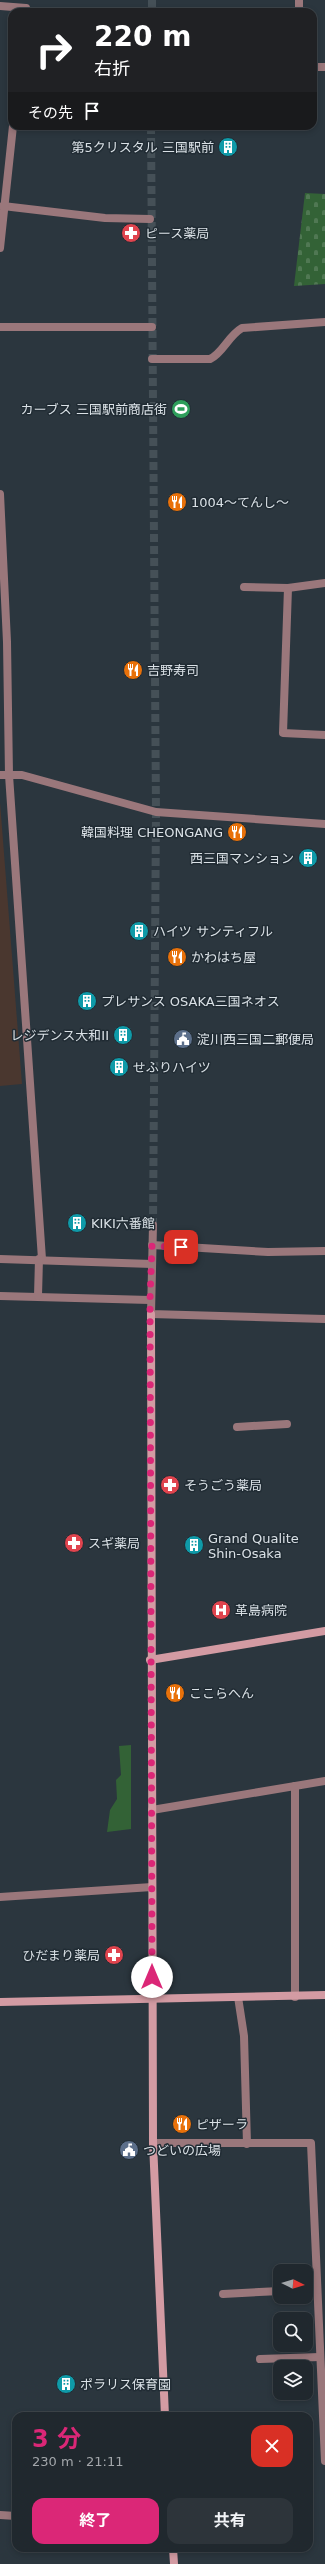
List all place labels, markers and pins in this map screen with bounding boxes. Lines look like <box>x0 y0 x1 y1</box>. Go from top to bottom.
building icon: 第5クリスタル 三国駅前 <box>217 136 239 158</box>
place label: 第5クリスタル 三国駅前 <box>72 140 214 155</box>
pharmacy icon: ピース薬局 <box>120 222 142 244</box>
place label: ピース薬局 <box>145 226 209 241</box>
sports icon: カーブス 三国駅前商店街 <box>170 398 192 420</box>
place label: カーブス 三国駅前商店街 <box>21 402 167 417</box>
restaurant icon: 1004〜てんし〜 <box>166 491 188 513</box>
place label: 1004〜てんし〜 <box>191 495 289 510</box>
restaurant icon: 吉野寿司 <box>122 659 144 681</box>
place label: 吉野寿司 <box>147 663 199 678</box>
restaurant icon: 韓国料理 CHEONGANG <box>226 821 248 843</box>
place label: 韓国料理 CHEONGANG <box>81 825 223 840</box>
building icon: 西三国マンション <box>297 847 319 869</box>
place label: 西三国マンション <box>190 851 294 866</box>
building icon: ハイツ サンティフル <box>128 920 150 942</box>
place label: ハイツ サンティフル <box>153 924 273 939</box>
restaurant icon: かわはち屋 <box>166 946 188 968</box>
place label: かわはち屋 <box>191 950 256 965</box>
building icon: プレサンス OSAKA三国ネオス <box>76 990 98 1012</box>
place label: プレサンス OSAKA三国ネオス <box>101 994 280 1009</box>
building icon: レジデンス大和II <box>112 1024 134 1046</box>
place label: レジデンス大和II <box>11 1028 109 1043</box>
public building icon: 淀川西三国二郵便局 <box>172 1028 194 1050</box>
place label: 淀川西三国二郵便局 <box>197 1032 314 1047</box>
building icon: せふりハイツ <box>108 1056 130 1078</box>
place label: せふりハイツ <box>133 1060 211 1075</box>
building icon: KIKI六番館 <box>66 1212 88 1234</box>
place label: KIKI六番館 <box>91 1216 155 1231</box>
pin <box>164 1230 198 1264</box>
pharmacy icon: そうごう薬局 <box>159 1474 181 1496</box>
place label: そうごう薬局 <box>184 1478 262 1493</box>
place label: Grand Qualite Shin-Osaka <box>208 1531 299 1561</box>
pharmacy icon: スギ薬局 <box>63 1532 85 1554</box>
building icon: Grand Qualite Shin-Osaka <box>183 1534 205 1556</box>
place label: スギ薬局 <box>88 1536 140 1551</box>
hospital icon: 革島病院 <box>210 1599 232 1621</box>
place label: 革島病院 <box>235 1603 287 1618</box>
restaurant icon: ここらへん <box>164 1682 186 1704</box>
place label: ここらへん <box>189 1686 254 1701</box>
pharmacy icon: ひだまり薬局 <box>103 1944 125 1966</box>
place label: ひだまり薬局 <box>22 1948 100 1963</box>
restaurant icon: ピザーラ <box>171 2113 193 2135</box>
place label: ピザーラ <box>196 2117 248 2132</box>
public building icon: つどいの広場 <box>118 2139 140 2161</box>
place label: つどいの広場 <box>143 2143 221 2158</box>
building icon: ポラリス保育園 <box>55 2373 77 2395</box>
place label: ポラリス保育園 <box>80 2377 171 2392</box>

